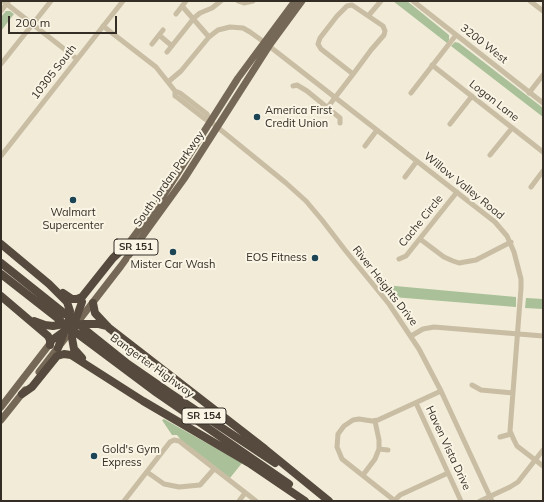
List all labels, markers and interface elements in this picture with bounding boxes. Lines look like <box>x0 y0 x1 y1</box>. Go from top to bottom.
scale bar <box>10 8 119 34</box>
text: 200 m <box>15 15 50 30</box>
street label: 3200 West <box>458 22 510 66</box>
street label: 10305 South <box>29 42 79 102</box>
street label: Logan Lane <box>466 77 522 125</box>
place label: America First Credit Union <box>265 104 332 130</box>
marker: America First Credit Union <box>252 112 262 122</box>
street label: South Jordan Parkway <box>131 129 207 229</box>
street label: Willow Valley Road <box>421 150 507 222</box>
street label: Cache Circle <box>396 192 446 250</box>
marker: Walmart Supercenter <box>68 195 78 205</box>
place label: Walmart Supercenter <box>42 206 104 232</box>
road number: SR 151 <box>114 239 158 255</box>
street label: River Heights Drive <box>350 243 420 329</box>
marker: Mister Car Wash <box>168 247 178 257</box>
place label: EOS Fitness <box>246 251 307 265</box>
marker: EOS Fitness <box>310 253 320 263</box>
place label: Mister Car Wash <box>130 258 216 272</box>
street label: Bangerter Highway <box>108 331 196 401</box>
street label: Haven Vista Drive <box>423 404 473 492</box>
road number: SR 154 <box>182 408 226 424</box>
place label: Gold's Gym Express <box>102 443 160 469</box>
marker: Gold's Gym Express <box>89 451 99 461</box>

